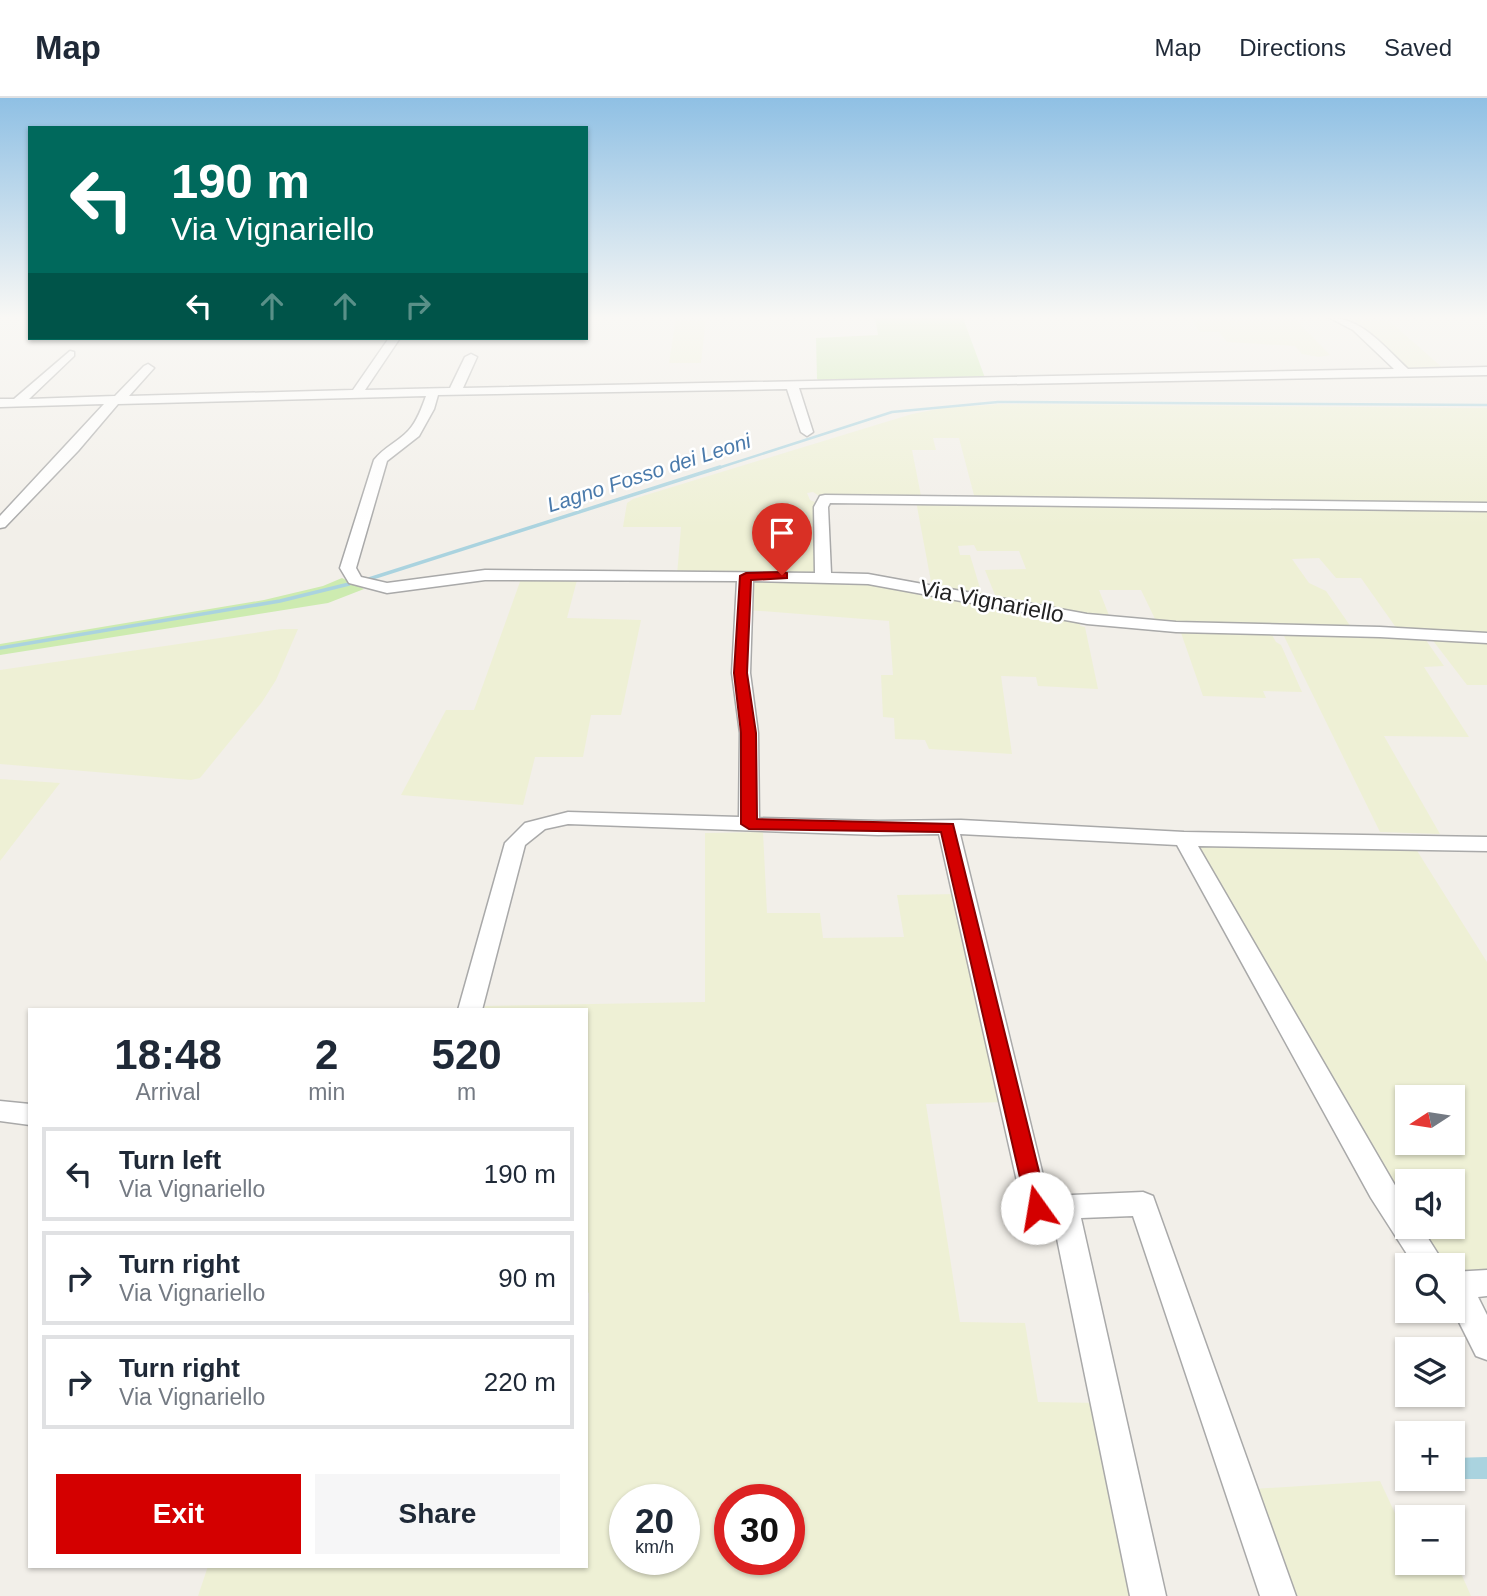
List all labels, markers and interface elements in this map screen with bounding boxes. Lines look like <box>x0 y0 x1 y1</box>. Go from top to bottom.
text: Map <box>35 29 101 66</box>
text: Map <box>1155 34 1201 61</box>
text: Directions <box>1239 34 1346 61</box>
text: Saved <box>1384 34 1452 61</box>
icon: left <box>56 154 147 245</box>
text: 190 m <box>171 154 310 208</box>
text: Via Vignariello <box>171 211 374 247</box>
icon: left <box>180 287 218 325</box>
icon: ahead <box>253 287 291 325</box>
icon: ahead <box>326 287 364 325</box>
icon: right <box>399 287 437 325</box>
water label: Lagno Fosso dei Leoni <box>544 428 755 516</box>
pin <box>752 503 812 575</box>
icon: arrive <box>763 514 801 552</box>
street label: Via Vignariello <box>918 574 1066 628</box>
text: 18:48 <box>114 1031 222 1078</box>
text: 2 <box>315 1031 338 1078</box>
text: 520 <box>432 1031 502 1078</box>
text: Arrival <box>135 1079 201 1105</box>
text: min <box>308 1079 345 1105</box>
text: m <box>457 1079 476 1105</box>
north arrow <box>1395 1085 1465 1155</box>
map controls <box>1395 1085 1465 1575</box>
text: Turn left <box>119 1145 221 1175</box>
icon: left <box>60 1155 98 1193</box>
text: 190 m <box>484 1159 556 1189</box>
button: sound <box>1395 1169 1465 1239</box>
position arrow <box>1000 1171 1074 1245</box>
text: Via Vignariello <box>119 1176 265 1202</box>
text: Turn right <box>119 1249 240 1279</box>
button: search <box>1395 1253 1465 1323</box>
icon: right <box>60 1259 98 1297</box>
text: 90 m <box>498 1263 556 1293</box>
text: Via Vignariello <box>119 1280 265 1306</box>
button: layers <box>1395 1337 1465 1407</box>
text: Turn right <box>119 1353 240 1383</box>
icon: right <box>60 1363 98 1401</box>
text: 220 m <box>484 1367 556 1397</box>
text: Via Vignariello <box>119 1384 265 1410</box>
button: + <box>1395 1421 1465 1491</box>
button: Exit <box>56 1474 301 1554</box>
button: Share <box>315 1474 560 1554</box>
speed limit sign: 30 <box>714 1484 805 1575</box>
text: 20 <box>635 1501 674 1540</box>
button: − <box>1395 1505 1465 1575</box>
text: km/h <box>635 1537 674 1557</box>

